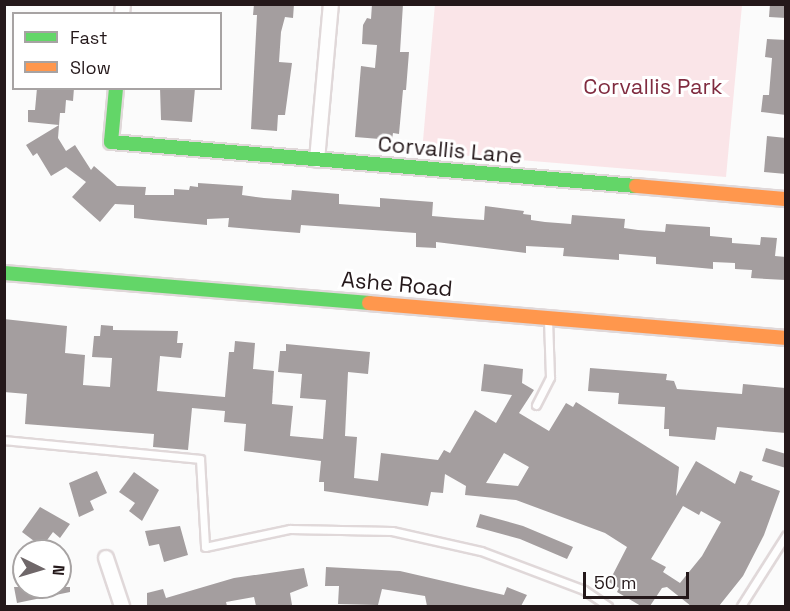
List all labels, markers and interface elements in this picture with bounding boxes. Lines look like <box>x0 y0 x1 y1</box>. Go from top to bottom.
legend <box>12 12 222 90</box>
text: Fast <box>70 26 107 49</box>
text: Slow <box>70 56 111 79</box>
park label: Corvallis Park <box>583 74 723 100</box>
street label: Corvallis Lane <box>377 131 523 169</box>
street label: Ashe Road <box>340 266 454 302</box>
north arrow <box>12 539 72 599</box>
scale bar <box>586 560 692 598</box>
text: N <box>48 564 69 577</box>
text: 50 m <box>594 571 636 594</box>

